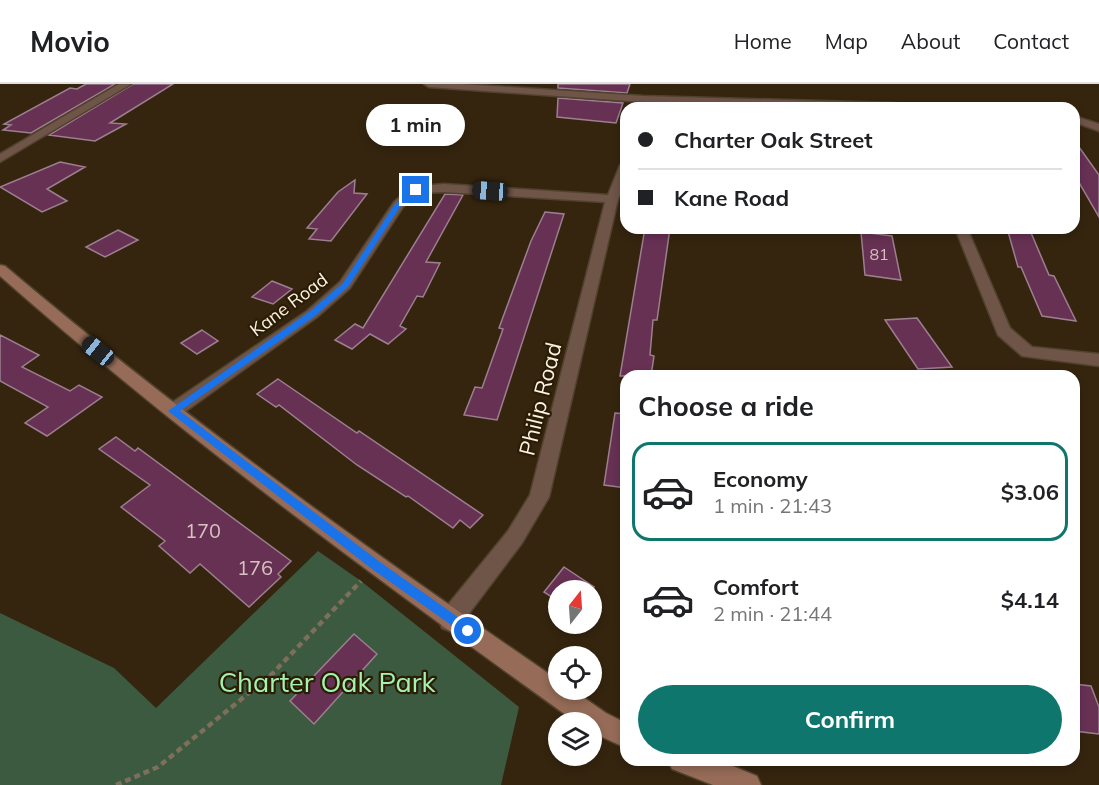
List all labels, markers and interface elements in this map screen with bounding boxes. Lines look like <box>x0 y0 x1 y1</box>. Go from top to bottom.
text: Movio <box>30 24 110 59</box>
text: Home <box>734 28 792 54</box>
text: Map <box>825 28 868 54</box>
text: About <box>901 28 960 54</box>
text: Contact <box>993 28 1069 54</box>
callout: 1 min <box>366 103 466 145</box>
text: 1 min <box>389 112 442 137</box>
text: Charter Oak Street <box>674 126 873 154</box>
route end <box>402 176 429 203</box>
car <box>471 181 509 201</box>
text: Kane Road <box>674 184 789 212</box>
house number: 81 <box>869 244 889 264</box>
street label: Kane Road <box>245 268 332 341</box>
car <box>78 333 118 369</box>
street label: Philip Road <box>512 339 568 459</box>
text: Choose a ride <box>638 389 814 423</box>
icon: car <box>641 465 695 519</box>
text: Economy <box>713 465 808 493</box>
text: $3.06 <box>1001 478 1059 506</box>
text: 1 min · 21:43 <box>713 493 832 518</box>
house number: 170 <box>185 518 221 543</box>
house number: 176 <box>237 555 273 580</box>
icon: car <box>641 573 695 627</box>
text: Comfort <box>713 573 799 601</box>
north arrow <box>548 580 602 634</box>
map controls <box>548 580 602 766</box>
text: $4.14 <box>1001 586 1059 614</box>
text: 2 min · 21:44 <box>713 601 832 626</box>
route start <box>454 617 481 644</box>
button: locate <box>548 646 602 700</box>
park label: Charter Oak Park <box>219 665 436 699</box>
button: Confirm <box>638 685 1062 754</box>
button: layers <box>548 712 602 766</box>

